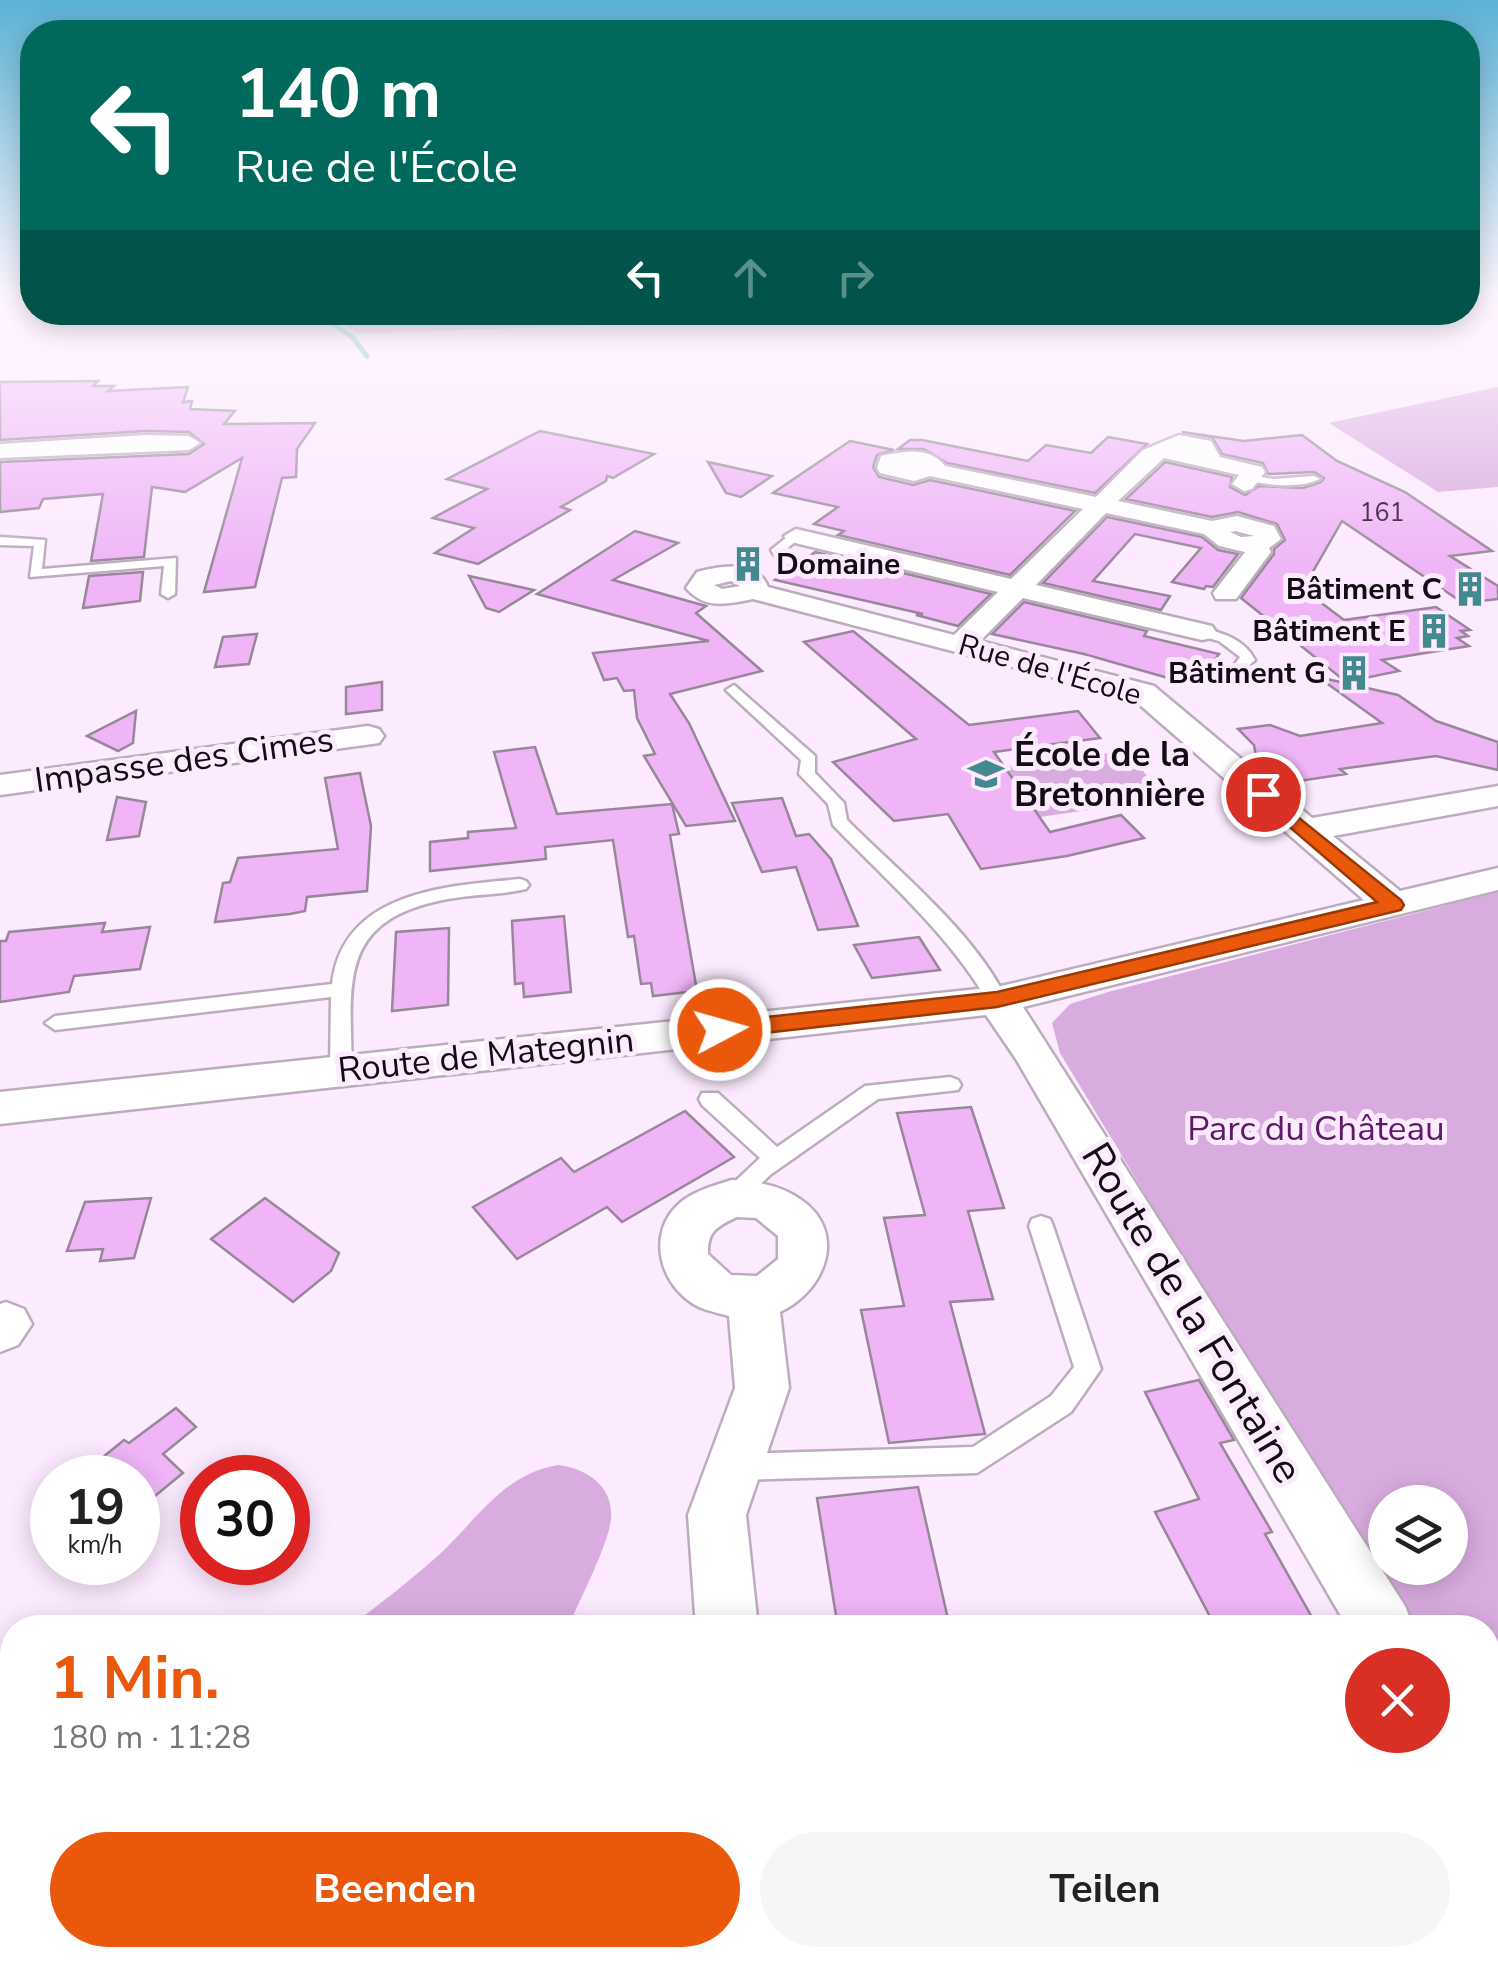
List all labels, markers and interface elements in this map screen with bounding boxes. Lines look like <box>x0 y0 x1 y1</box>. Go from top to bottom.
text: 140 m <box>235 46 441 142</box>
icon: left <box>70 60 200 190</box>
text: Rue de l'École <box>235 137 518 198</box>
icon: left <box>618 250 673 305</box>
icon: ahead <box>723 250 778 305</box>
icon: right <box>828 250 883 305</box>
house number: 161 <box>1359 496 1405 530</box>
place label: Domaine <box>776 544 900 585</box>
building icon: Domaine <box>729 545 767 583</box>
place label: Bâtiment C <box>1286 569 1442 610</box>
building icon: Bâtiment C <box>1451 570 1489 608</box>
place label: Bâtiment E <box>1252 611 1406 652</box>
building icon: Bâtiment E <box>1415 612 1453 650</box>
street label: Rue de l'École <box>954 624 1146 716</box>
place label: Bâtiment G <box>1168 653 1326 694</box>
building icon: Bâtiment G <box>1335 654 1373 692</box>
street label: Impasse des Cimes <box>32 716 336 804</box>
place label: École de la Bretonnière <box>1014 731 1205 818</box>
pin <box>1221 752 1306 837</box>
school or university icon: École de la Bretonnière <box>967 755 1005 793</box>
icon: arrive <box>1236 767 1291 822</box>
position arrow <box>668 978 772 1082</box>
street label: Route de Mategnin <box>336 1016 636 1094</box>
park label: Parc du Château <box>1187 1105 1445 1152</box>
street label: Route de la Fontaine <box>1068 1132 1316 1494</box>
speed limit sign: 30 <box>180 1455 310 1585</box>
text: 19 <box>65 1473 125 1542</box>
map controls <box>1368 1485 1468 1585</box>
button: layers <box>1368 1485 1468 1585</box>
text: km/h <box>67 1528 123 1562</box>
text: 1 Min. <box>50 1637 220 1719</box>
button: close <box>1345 1648 1450 1753</box>
text: 180 m · 11:28 <box>50 1716 251 1759</box>
button: Beenden <box>50 1832 740 1947</box>
button: Teilen <box>760 1832 1450 1947</box>

